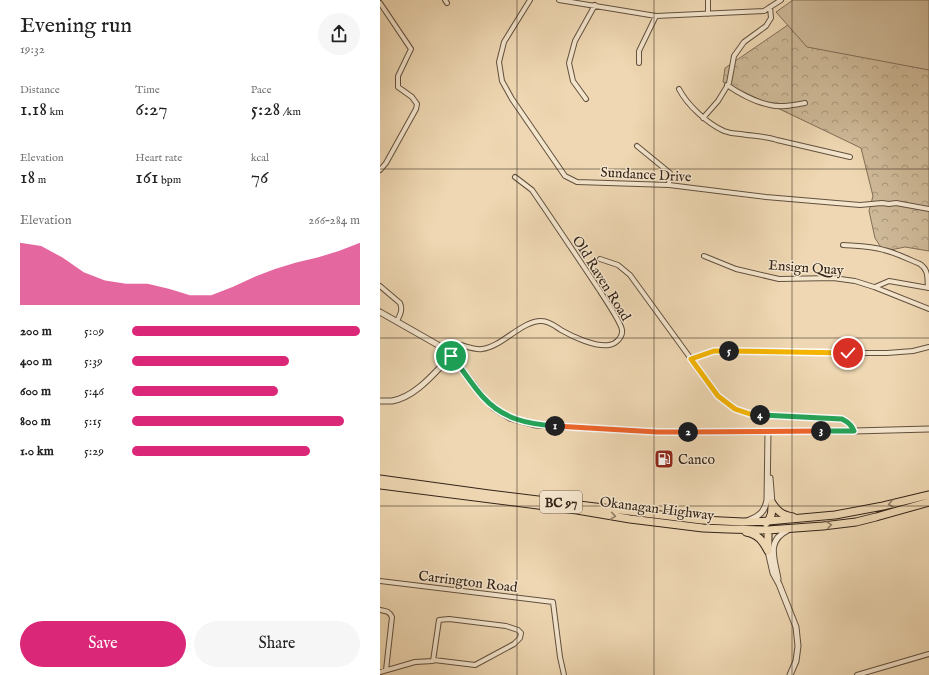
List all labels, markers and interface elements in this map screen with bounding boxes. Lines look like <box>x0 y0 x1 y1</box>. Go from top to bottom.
text: Evening run <box>20 12 132 40</box>
button: share <box>318 13 360 55</box>
text: 19:32 <box>20 41 45 58</box>
text: Distance <box>20 83 60 97</box>
text: Time <box>135 83 160 97</box>
text: Pace <box>251 83 271 97</box>
text: 1.18 <box>20 97 47 122</box>
text: 6:27 <box>135 97 168 122</box>
text: 5:28 <box>251 97 280 122</box>
text: km <box>47 105 64 119</box>
text: /km <box>280 105 301 119</box>
text: Elevation <box>20 151 64 165</box>
text: Heart rate <box>135 151 182 165</box>
text: kcal <box>251 151 269 165</box>
street label: Sundance Drive <box>600 164 692 186</box>
text: 18 <box>20 165 35 190</box>
text: 161 <box>135 165 159 190</box>
text: 76 <box>251 165 268 190</box>
text: m <box>35 173 46 187</box>
text: bpm <box>159 173 181 187</box>
text: Elevation <box>20 212 72 229</box>
text: 266–284 m <box>308 212 360 229</box>
street label: Old Raven Road <box>568 233 635 325</box>
street label: Ensign Quay <box>768 256 844 280</box>
text: 200 m <box>20 323 52 340</box>
text: 5:09 <box>84 323 104 340</box>
pin <box>831 336 865 370</box>
pin <box>434 339 468 373</box>
pin: 5 <box>719 341 739 361</box>
icon: check <box>837 342 859 364</box>
text: 5 <box>727 344 731 358</box>
icon: arrive <box>440 345 462 367</box>
text: 400 m <box>20 353 52 370</box>
text: 5:39 <box>84 353 103 370</box>
text: 600 m <box>20 383 51 400</box>
text: 5:46 <box>84 383 104 400</box>
pin: 4 <box>750 405 770 425</box>
text: 4 <box>757 408 763 422</box>
text: 800 m <box>20 413 51 430</box>
text: 5:15 <box>84 413 102 430</box>
pin: 1 <box>545 416 565 436</box>
text: 1 <box>553 419 557 433</box>
pin: 3 <box>811 421 831 441</box>
pin: 2 <box>678 422 698 442</box>
text: 3 <box>819 424 823 438</box>
text: 2 <box>685 425 691 439</box>
text: 1.0 km <box>20 443 54 460</box>
text: 5:29 <box>84 443 104 460</box>
fuel station icon: Canco <box>653 448 675 470</box>
place label: Canco <box>678 451 716 469</box>
road number: BC 97 <box>540 491 582 513</box>
street label: Okanagan Highway <box>599 493 715 525</box>
one-way arrow <box>888 500 894 508</box>
one-way arrow <box>610 511 616 520</box>
one-way arrow <box>826 521 832 530</box>
street label: Carrington Road <box>417 567 519 597</box>
button: Save <box>20 621 186 667</box>
button: Share <box>194 621 360 667</box>

